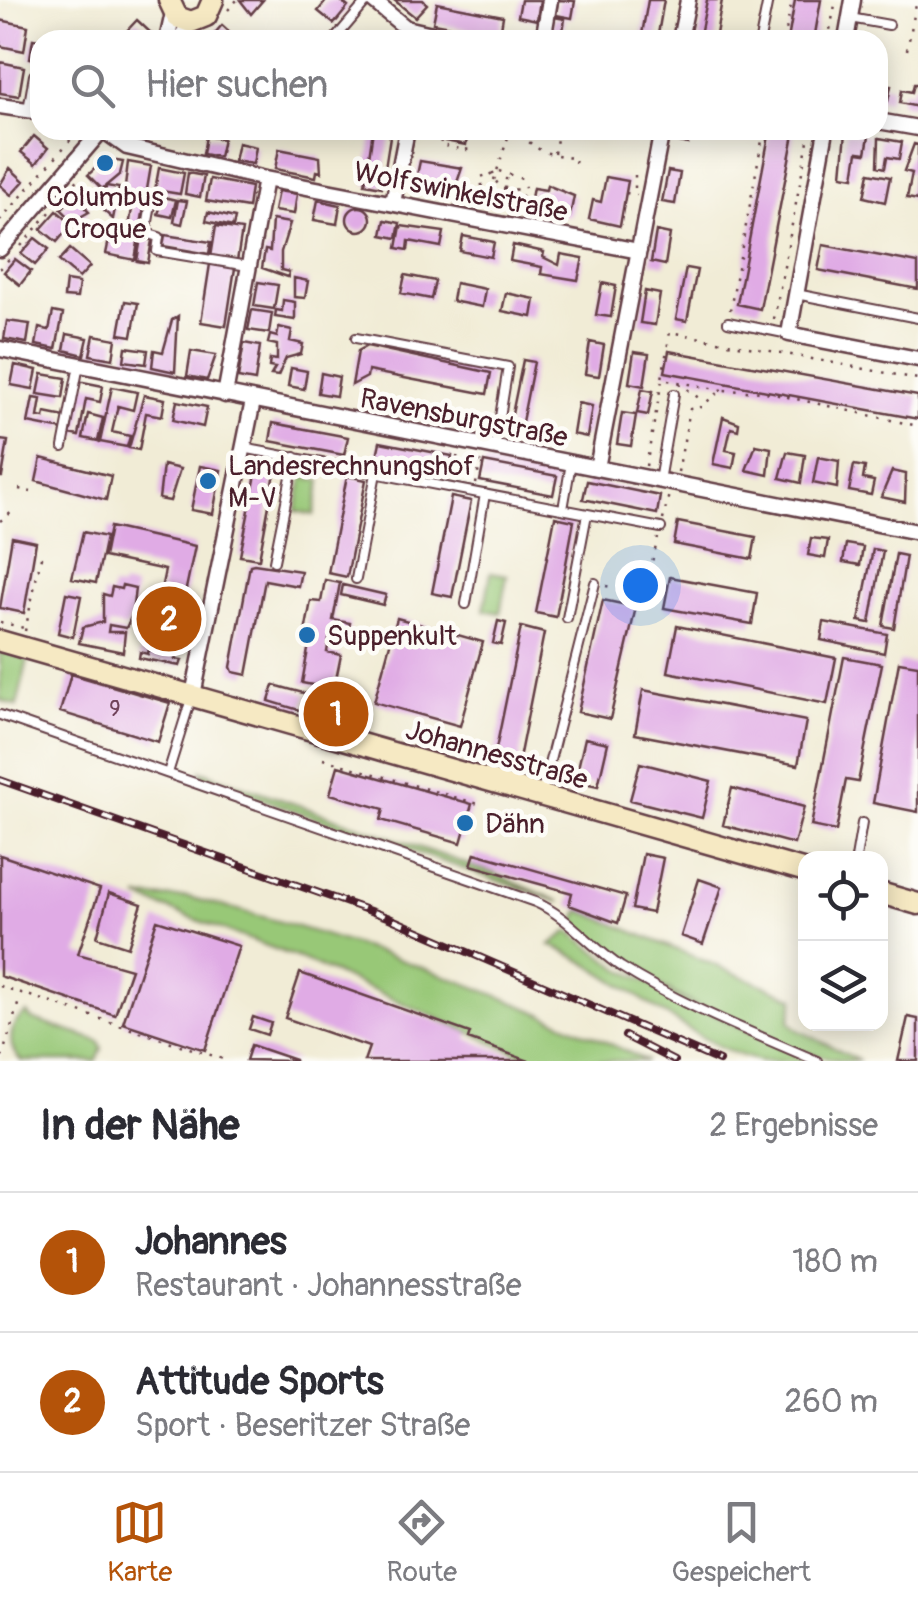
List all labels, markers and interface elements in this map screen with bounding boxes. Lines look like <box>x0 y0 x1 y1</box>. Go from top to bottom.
search box <box>30 30 888 140</box>
icon: search <box>65 58 120 113</box>
text: Hier suchen <box>145 61 328 109</box>
marker: Columbus Croque <box>94 152 116 174</box>
street label: Wolfswinkelstraße <box>351 155 571 230</box>
place label: Columbus Croque <box>46 180 164 247</box>
street label: Ravensburgstraße <box>357 381 571 456</box>
place label: Landesrechnungshof M-V <box>228 449 475 516</box>
marker: Landesrechnungshof M-V <box>197 470 219 492</box>
your location <box>615 560 666 611</box>
pin: 2 <box>136 582 202 656</box>
place label: Suppenkult <box>327 619 457 654</box>
marker: Suppenkult <box>296 624 318 646</box>
pin: 1 <box>304 676 368 752</box>
house number: 9 <box>109 695 121 723</box>
street label: Johannesstraße <box>402 713 592 798</box>
place label: Dähn <box>485 807 545 842</box>
marker: Dähn <box>454 812 476 834</box>
map controls <box>798 851 888 1031</box>
button: locate <box>798 851 888 941</box>
button: layers <box>798 941 888 1031</box>
text: In der Nähe <box>40 1100 239 1152</box>
text: 2 Ergebnisse <box>709 1106 878 1146</box>
text: Johannes <box>135 1218 287 1266</box>
text: 1 <box>66 1242 79 1282</box>
text: 180 m <box>792 1242 878 1282</box>
text: Restaurant · Johannesstraße <box>135 1266 522 1306</box>
text: Attitude Sports <box>135 1358 384 1406</box>
text: 2 <box>64 1382 81 1422</box>
text: 260 m <box>784 1382 878 1422</box>
text: Sport · Beseritzer Straße <box>135 1406 470 1446</box>
tab: Karte <box>107 1495 172 1590</box>
tab: Route <box>387 1495 457 1590</box>
tab: Gespeichert <box>671 1495 811 1590</box>

